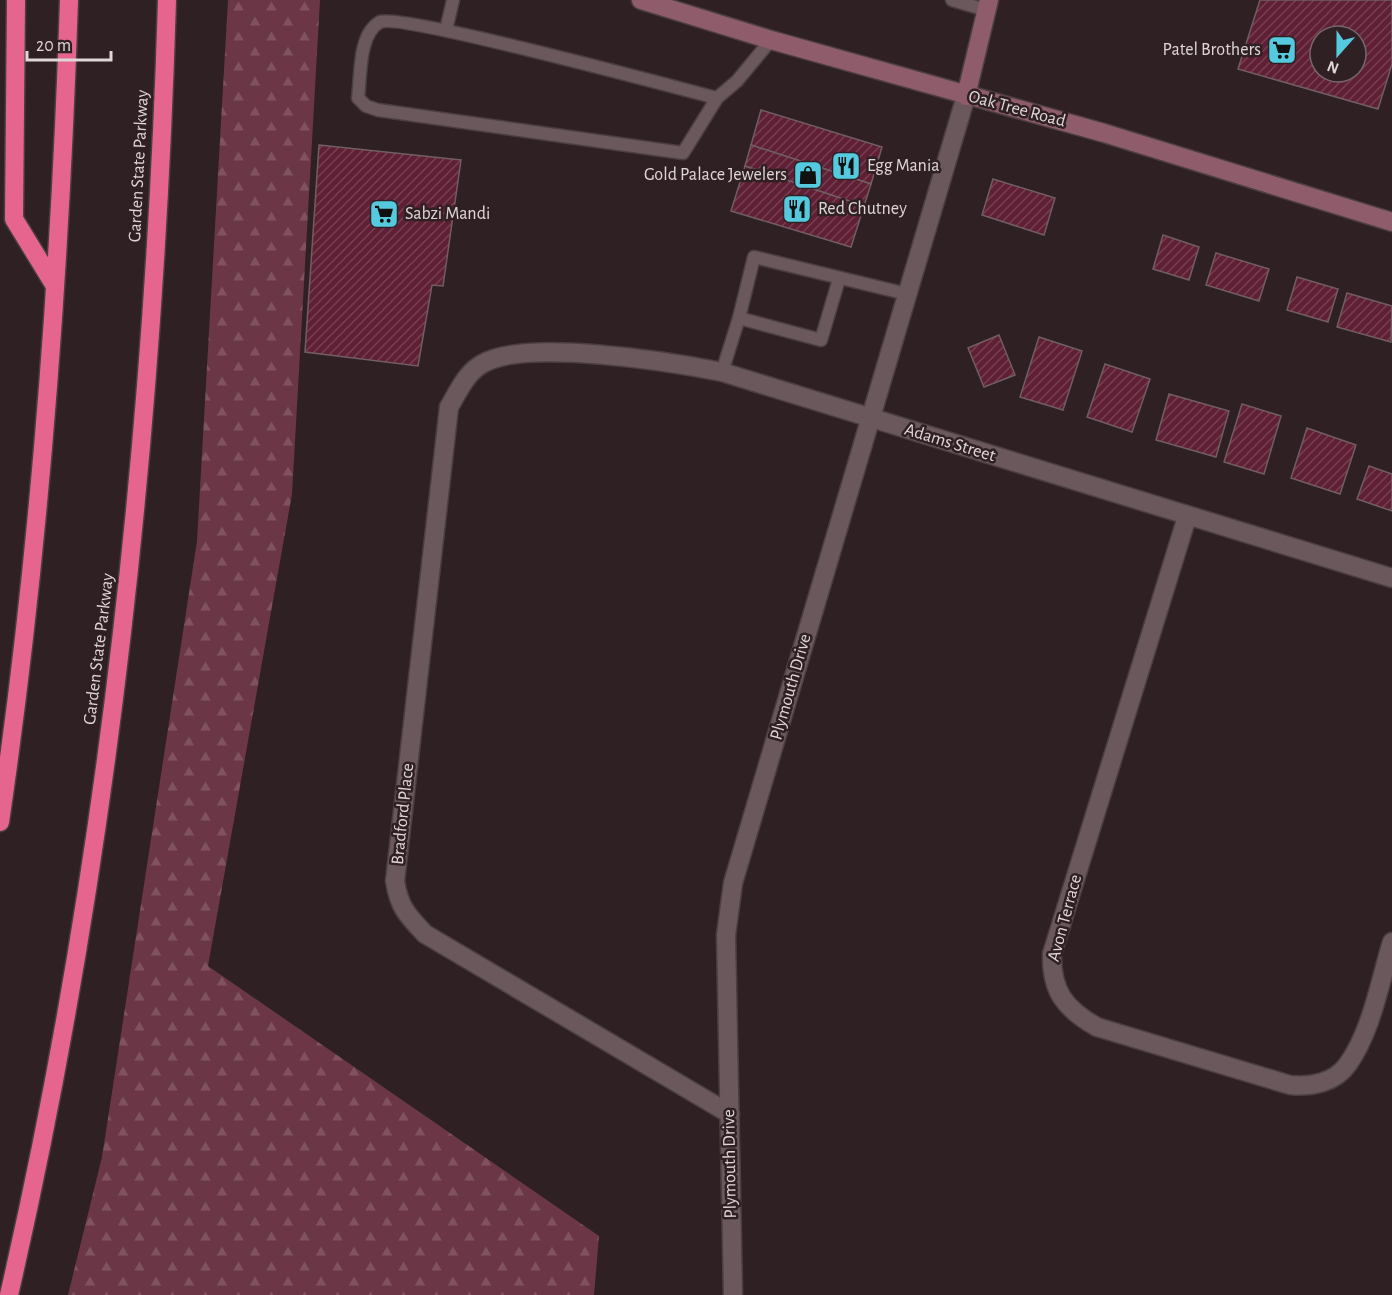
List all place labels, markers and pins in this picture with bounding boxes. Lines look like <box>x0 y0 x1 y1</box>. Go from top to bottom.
supermarket icon: Patel Brothers <box>1266 34 1298 66</box>
place label: Patel Brothers <box>1163 41 1261 59</box>
restaurant icon: Egg Mania <box>830 150 862 182</box>
place label: Egg Mania <box>867 157 940 175</box>
shop icon: Gold Palace Jewelers <box>792 159 824 191</box>
place label: Gold Palace Jewelers <box>644 166 787 184</box>
restaurant icon: Red Chutney <box>781 193 813 225</box>
supermarket icon: Sabzi Mandi <box>368 198 400 230</box>
place label: Red Chutney <box>818 200 907 218</box>
place label: Sabzi Mandi <box>405 205 490 223</box>

